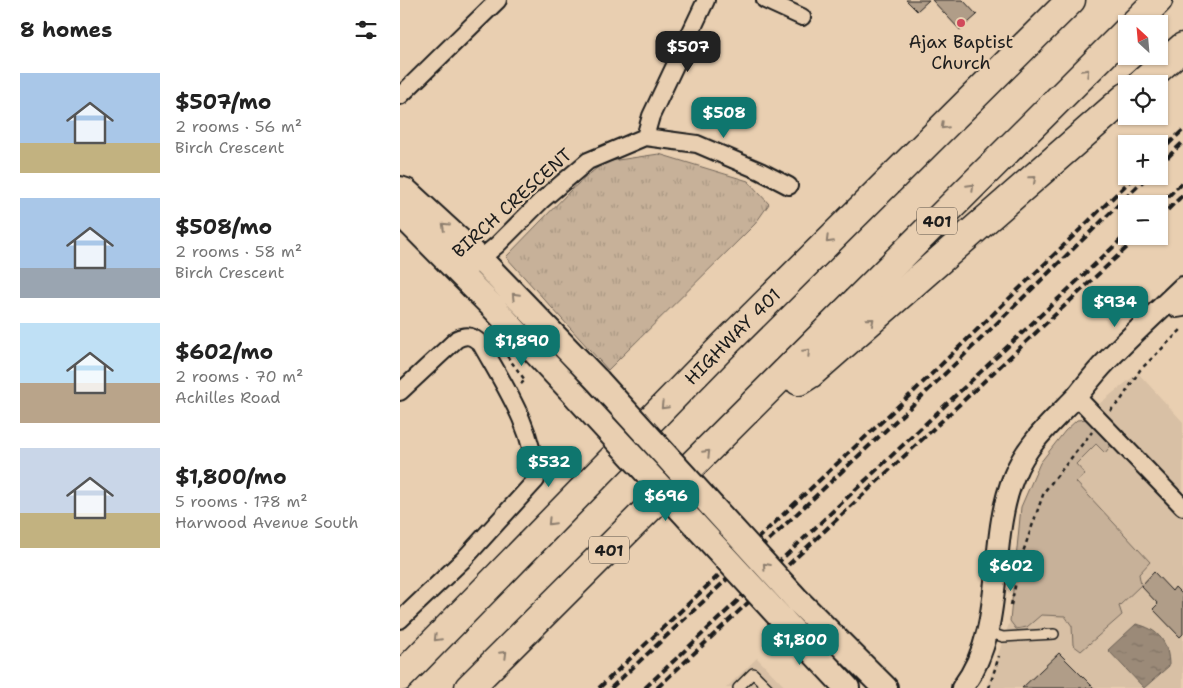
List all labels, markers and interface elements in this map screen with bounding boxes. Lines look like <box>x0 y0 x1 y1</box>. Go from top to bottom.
north arrow <box>1118 15 1168 65</box>
map controls <box>1118 15 1168 245</box>
text: 8 homes <box>20 16 112 44</box>
icon: filters <box>352 16 380 44</box>
marker: Ajax Baptist Church <box>955 17 967 29</box>
pin: $507 <box>658 30 718 73</box>
place label: Ajax Baptist Church <box>909 30 1014 75</box>
text: $507 <box>666 36 710 57</box>
one-way arrow <box>1080 69 1089 78</box>
button: locate <box>1118 75 1168 125</box>
text: $507/mo <box>175 88 271 116</box>
icon: home <box>60 93 120 153</box>
pin: $508 <box>694 96 754 139</box>
text: $508 <box>702 102 746 123</box>
text: 2 rooms · 56 m² <box>175 116 302 137</box>
one-way arrow <box>941 120 950 129</box>
button: + <box>1118 135 1168 185</box>
text: Birch Crescent <box>175 137 284 158</box>
street label: BIRCH CRESCENT <box>447 143 577 263</box>
one-way arrow <box>1028 176 1037 185</box>
one-way arrow <box>965 184 974 193</box>
button: − <box>1118 195 1168 245</box>
road number: 401 <box>917 208 957 235</box>
text: $508/mo <box>175 213 272 241</box>
icon: home <box>60 218 120 278</box>
one-way arrow <box>441 223 450 232</box>
one-way arrow <box>826 235 835 244</box>
text: 2 rooms · 58 m² <box>175 241 302 262</box>
text: Birch Crescent <box>175 262 284 283</box>
street label: HIGHWAY 401 <box>679 283 786 390</box>
pin: $934 <box>1085 286 1145 328</box>
text: $934 <box>1093 291 1137 312</box>
one-way arrow <box>512 292 521 301</box>
one-way arrow <box>866 317 875 326</box>
pin: $1,890 <box>481 324 563 367</box>
text: $1,890 <box>495 330 549 351</box>
text: $602/mo <box>175 338 273 366</box>
icon: home <box>60 343 120 403</box>
one-way arrow <box>801 349 810 358</box>
text: 2 rooms · 70 m² <box>175 366 303 387</box>
text: Achilles Road <box>175 387 281 408</box>
one-way arrow <box>661 400 670 409</box>
pin: $532 <box>519 446 579 488</box>
one-way arrow <box>701 450 710 459</box>
text: $532 <box>528 451 570 472</box>
text: $1,800/mo <box>175 463 287 491</box>
icon: home <box>60 468 120 528</box>
pin: $696 <box>636 480 696 522</box>
text: $696 <box>644 485 688 506</box>
text: 5 rooms · 178 m² <box>175 491 308 512</box>
text: Harwood Avenue South <box>175 512 359 533</box>
one-way arrow <box>548 516 557 525</box>
road number: 401 <box>589 536 629 564</box>
pin: $602 <box>981 550 1041 592</box>
text: $602 <box>989 555 1033 576</box>
one-way arrow <box>763 563 772 572</box>
pin: $1,800 <box>759 624 841 666</box>
text: $1,800 <box>773 629 827 650</box>
one-way arrow <box>434 633 443 642</box>
one-way arrow <box>498 651 507 660</box>

